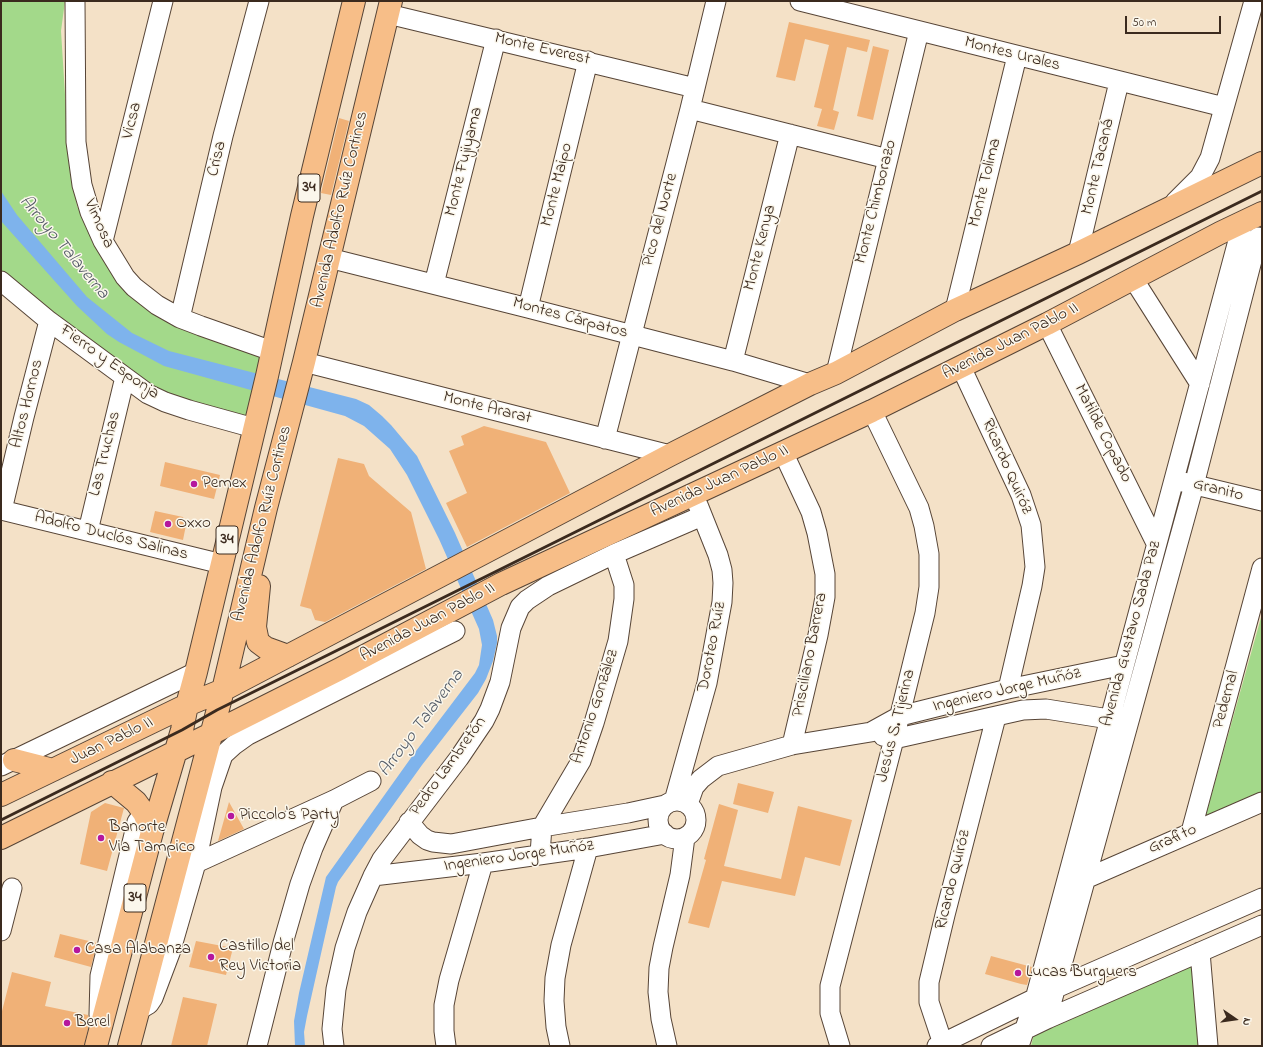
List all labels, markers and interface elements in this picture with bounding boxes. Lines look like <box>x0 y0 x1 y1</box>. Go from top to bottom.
scale bar <box>1127 8 1223 34</box>
text: 50 m <box>1132 14 1156 32</box>
street label: Monte Everest <box>492 29 592 71</box>
street label: Montes Urales <box>962 33 1062 77</box>
street label: Vicsa <box>119 100 147 142</box>
street label: Monte Fujiyama <box>442 105 488 219</box>
street label: Avenida Adolfo Ruíz Cortines <box>308 110 374 310</box>
street label: Monte Tacaná <box>1078 117 1120 217</box>
street label: Monte Tolima <box>965 136 1007 230</box>
street label: Monte Chimborazo <box>852 138 902 266</box>
street label: Crisa <box>204 139 232 179</box>
street label: Monte Maipo <box>538 141 578 229</box>
street label: Pico del Norte <box>639 171 683 269</box>
road number: 34 <box>298 174 320 202</box>
water label: Arroyo Talaverna <box>13 192 113 304</box>
street label: Vimosa <box>78 196 118 252</box>
street label: Monte Kenya <box>740 203 782 293</box>
street label: Montes Cárpatos <box>510 294 630 344</box>
street label: Avenida Juan Pablo II <box>940 299 1082 385</box>
street label: Fierro y Esponja <box>55 321 163 405</box>
street label: Altos Hornos <box>7 358 49 450</box>
street label: Matilde Copado <box>1069 381 1135 487</box>
street label: Monte Ararat <box>441 388 533 430</box>
street label: Las Truchas <box>86 410 126 498</box>
street label: Ricardo Quiróz <box>976 416 1036 518</box>
street label: Avenida Adolfo Ruíz Cortines <box>229 424 297 624</box>
street label: Avenida Juan Pablo II <box>648 441 792 523</box>
place label: Pemex <box>202 474 247 494</box>
street label: Granito <box>1191 475 1245 507</box>
marker: Pemex <box>189 479 199 489</box>
street label: Adolfo Duclós Salinas <box>32 508 190 566</box>
place label: Oxxo <box>176 514 211 534</box>
marker: Oxxo <box>163 519 173 529</box>
road number: 34 <box>216 526 238 554</box>
street label: Avenida Gustavo Sada Paz <box>1097 539 1167 729</box>
street label: Avenida Juan Pablo II <box>357 579 499 667</box>
street label: Prisciliano Barrera <box>789 591 833 719</box>
street label: Doroteo Ruíz <box>694 600 732 694</box>
street label: Antonio González <box>568 647 624 767</box>
street label: Ingeniero Jorge Muñóz <box>931 664 1083 718</box>
water label: Arroyo Talaverna <box>375 666 469 782</box>
street label: Jesús S. Tijerina <box>873 668 921 784</box>
street label: Pedernal <box>1209 669 1245 731</box>
street label: Juan Pablo II <box>67 713 157 771</box>
street label: Pedro Lambretón <box>406 713 492 821</box>
place label: Piccolo's Party <box>239 806 339 826</box>
marker: Piccolo's Party <box>226 811 236 821</box>
place label: Banorte Via Tampico <box>109 818 195 858</box>
street label: Grafito <box>1146 820 1200 860</box>
street label: Ricardo Quiróz <box>932 828 976 932</box>
marker: Banorte Via Tampico <box>96 833 106 843</box>
street label: Ingeniero Jorge Muñóz <box>443 836 595 878</box>
road number: 34 <box>124 884 146 912</box>
place label: Castillo del Rey Victoria <box>219 937 301 977</box>
place label: Casa Alabanza <box>85 940 191 960</box>
marker: Casa Alabanza <box>72 945 82 955</box>
marker: Castillo del Rey Victoria <box>206 952 216 962</box>
place label: Lucas Burguers <box>1026 963 1137 983</box>
marker: Lucas Burguers <box>1013 968 1023 978</box>
north arrow <box>1215 999 1255 1039</box>
place label: Berel <box>75 1013 110 1033</box>
text: N <box>1238 1016 1255 1027</box>
marker: Berel <box>62 1018 72 1028</box>

